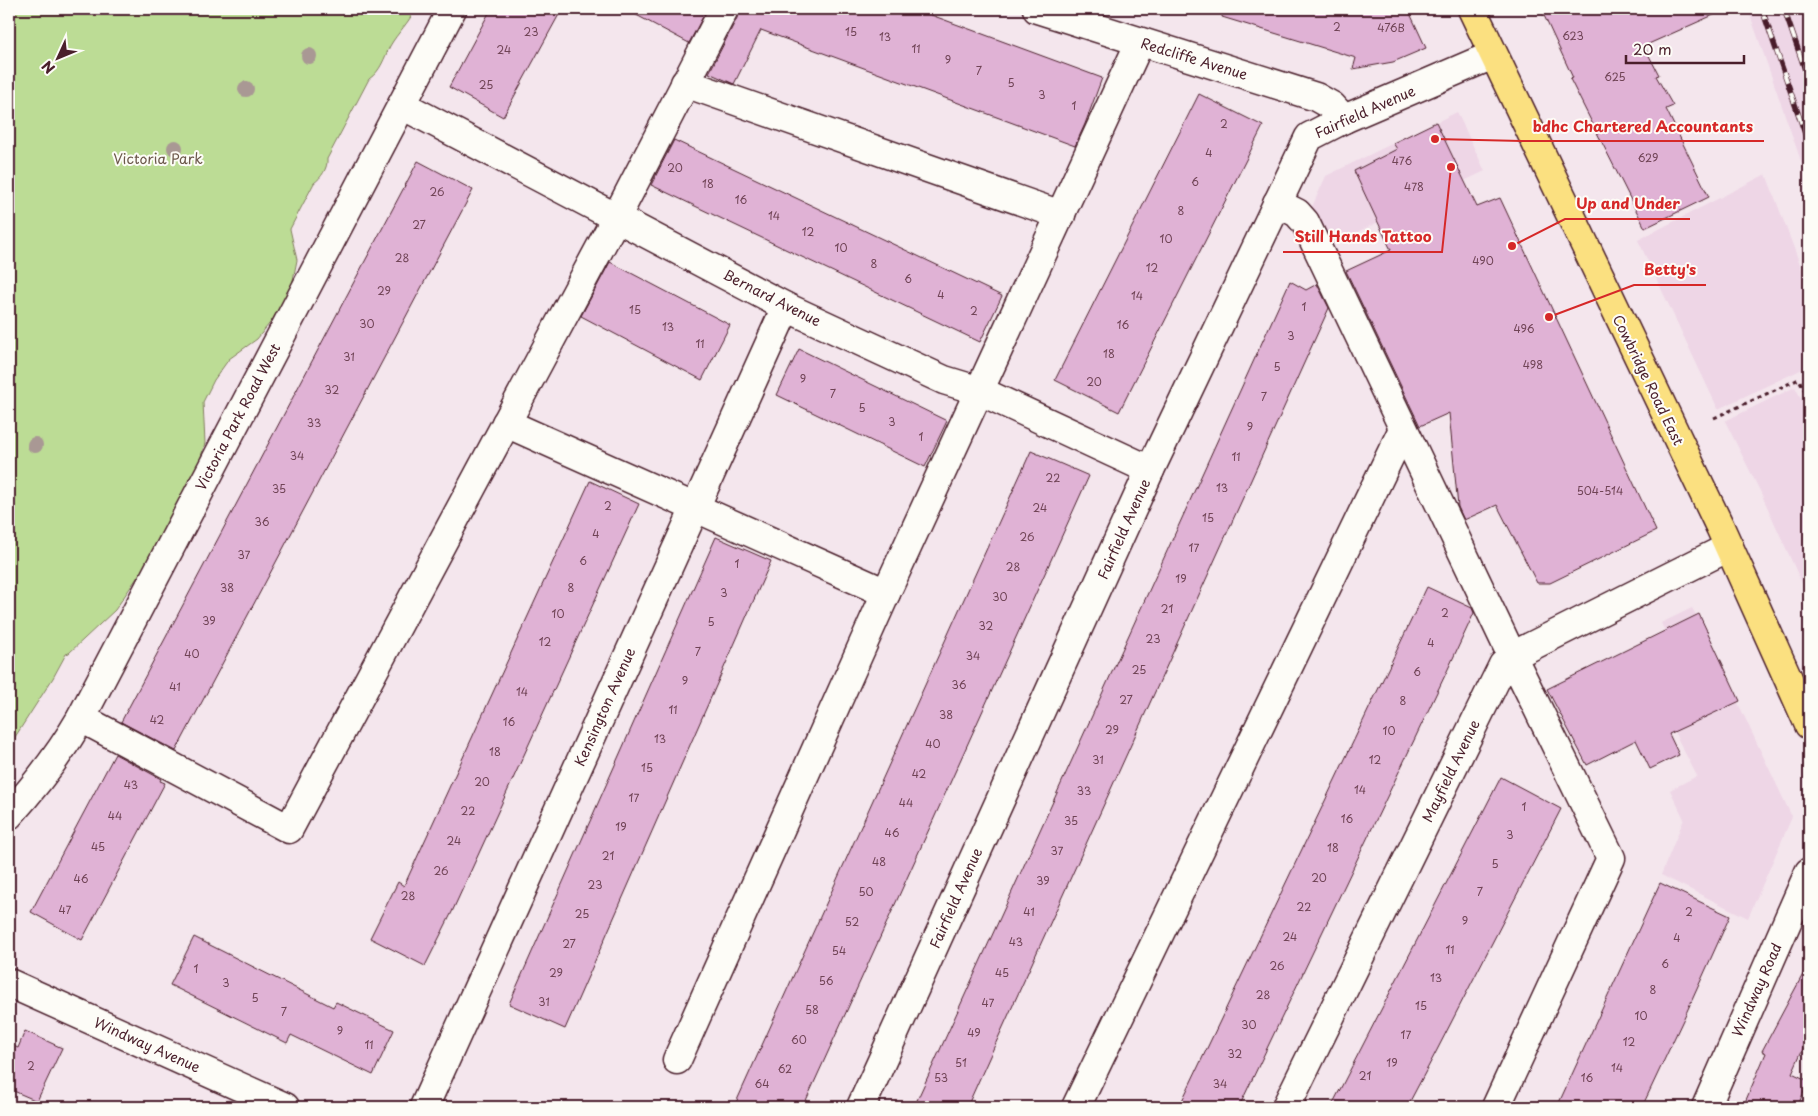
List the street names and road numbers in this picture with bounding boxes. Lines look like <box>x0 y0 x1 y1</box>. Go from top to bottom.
street label: Redcliffe Avenue <box>1138 32 1250 85</box>
street label: Fairfield Avenue <box>1311 80 1419 143</box>
street label: Bernard Avenue <box>720 264 825 331</box>
street label: Cowbridge Road East <box>1608 311 1689 449</box>
street label: Victoria Park Road West <box>190 339 285 494</box>
street label: Fairfield Avenue <box>1092 475 1155 582</box>
street label: Kensington Avenue <box>569 644 640 770</box>
street label: Mayfield Avenue <box>1417 716 1485 826</box>
street label: Fairfield Avenue <box>924 844 987 951</box>
street label: Windway Road <box>1726 939 1787 1040</box>
street label: Windway Avenue <box>91 1012 204 1078</box>

